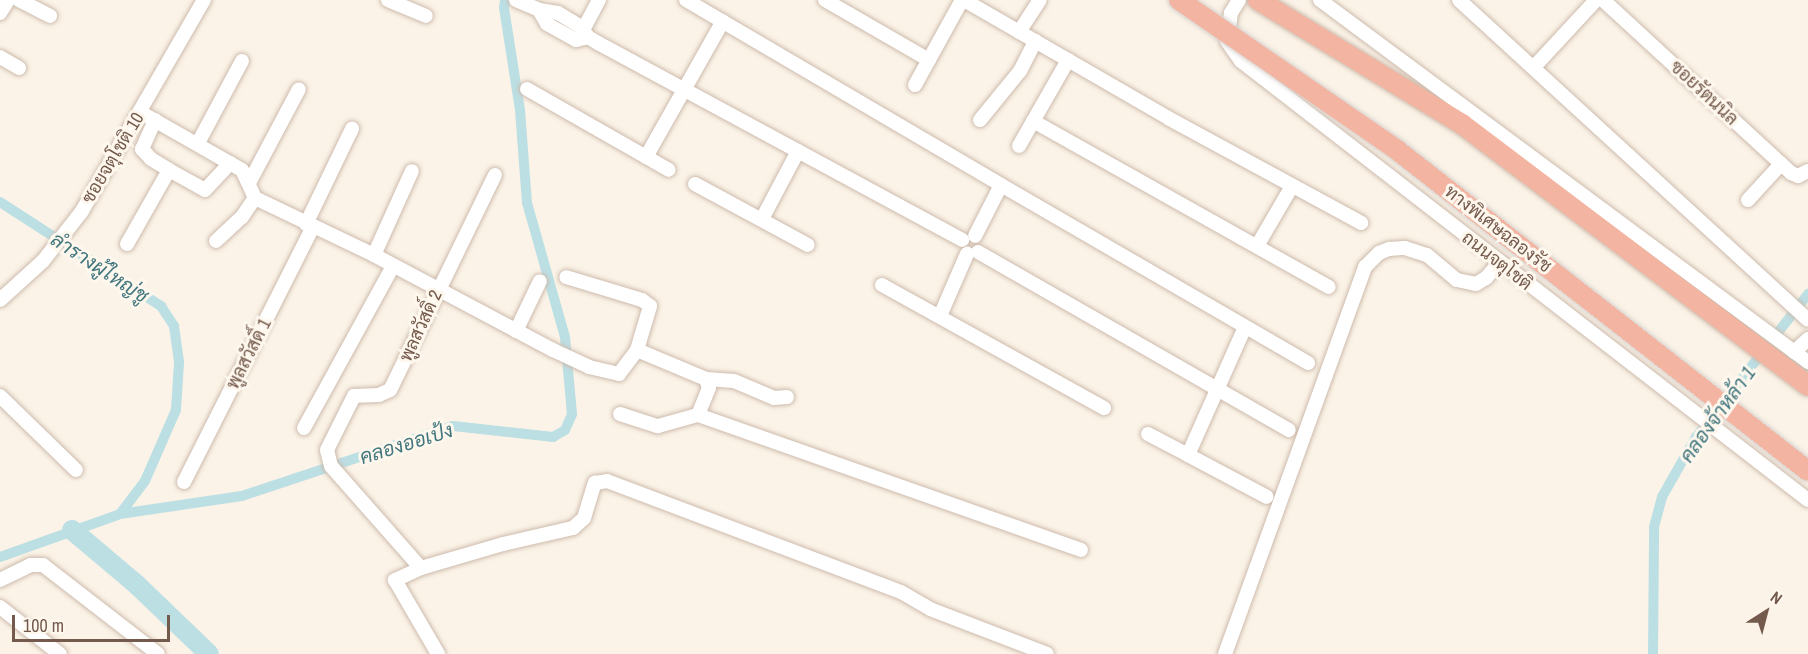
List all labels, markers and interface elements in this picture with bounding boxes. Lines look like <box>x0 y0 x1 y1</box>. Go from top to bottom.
street label: ซอยรัตนนิล <box>1666 56 1742 130</box>
street label: ซอยจตุโชติ 10 <box>77 109 149 207</box>
street label: ทางพิเศษฉลองรัช <box>1440 181 1556 277</box>
water label: ลำรางผู้ใหญ่ชู <box>47 227 153 307</box>
street label: ถนนจตุโชติ <box>1458 227 1536 295</box>
street label: พูลสวัสดิ์ 2 <box>395 287 447 365</box>
street label: พูลสวัสดิ์ 1 <box>222 315 276 393</box>
water label: คลองจ้าหล้า 1 <box>1674 361 1760 467</box>
water label: คลองออเป้ง <box>356 417 456 469</box>
north arrow <box>1736 582 1796 642</box>
text: N <box>1766 586 1787 609</box>
scale bar <box>15 603 172 641</box>
text: 100 m <box>23 613 64 638</box>

